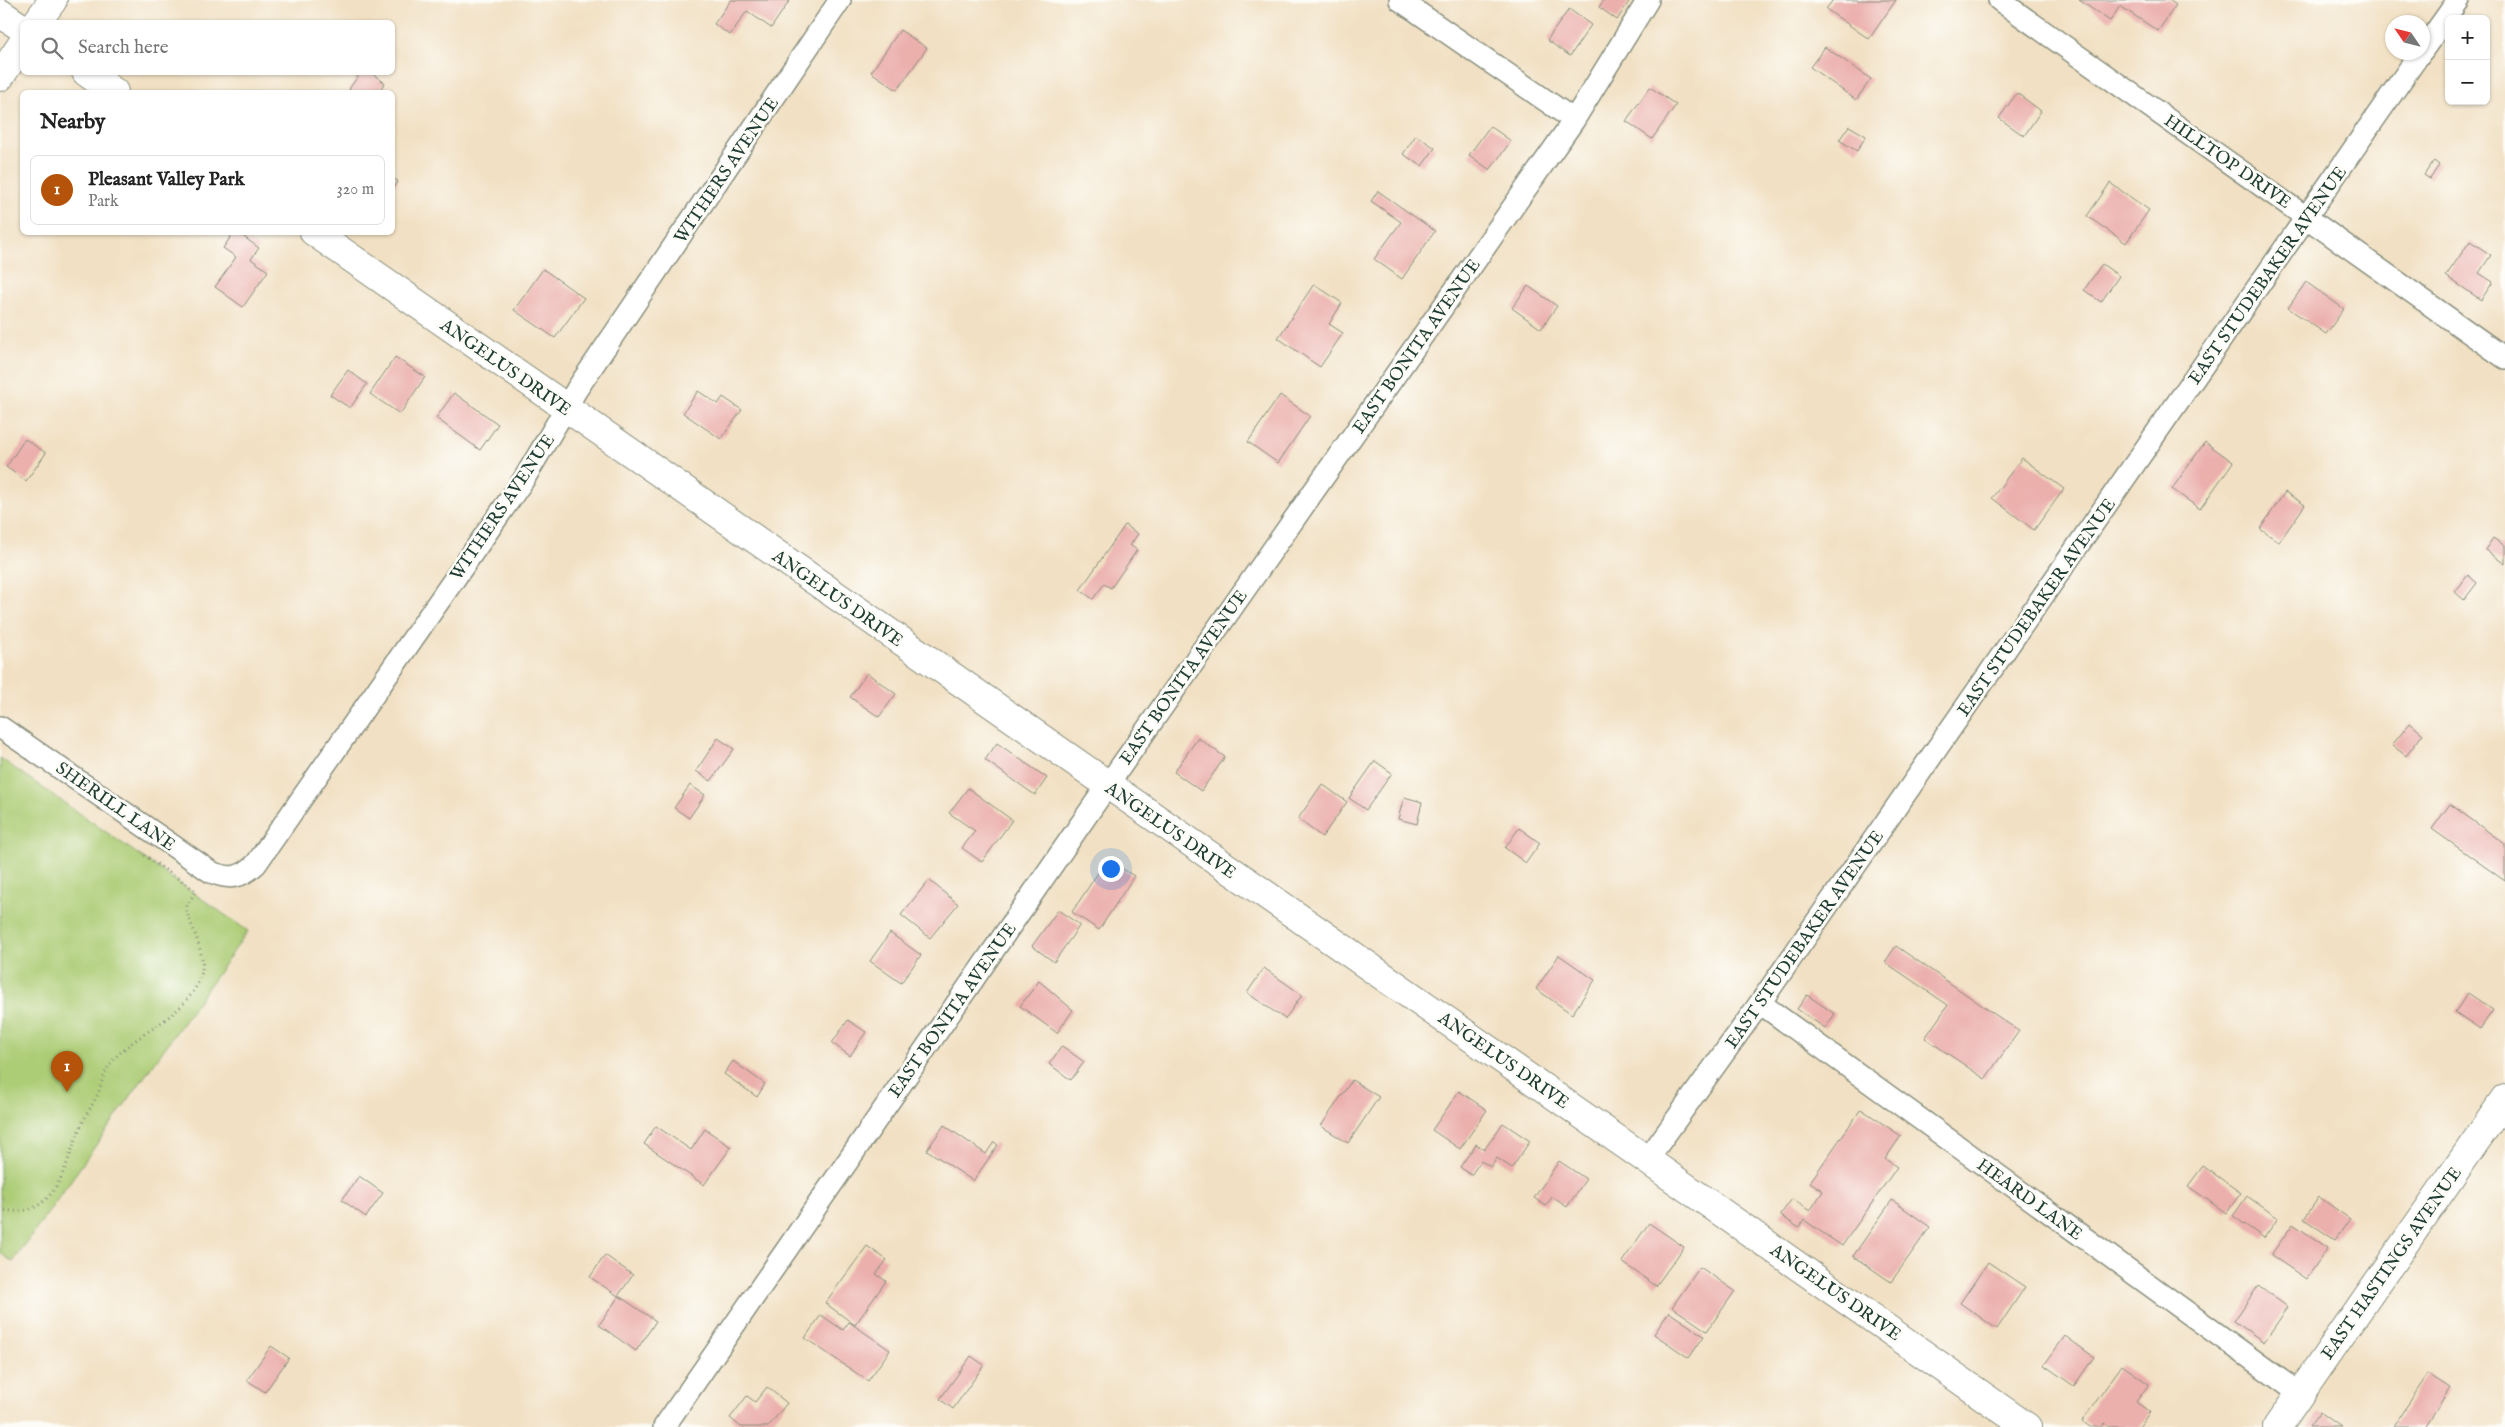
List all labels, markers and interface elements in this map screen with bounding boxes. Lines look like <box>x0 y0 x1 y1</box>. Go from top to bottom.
north arrow <box>2385 15 2430 60</box>
map controls <box>2445 15 2490 105</box>
button: + <box>2445 15 2490 60</box>
search box <box>20 20 395 75</box>
icon: search <box>38 34 66 62</box>
text: Search here <box>78 36 169 60</box>
button: − <box>2445 60 2490 105</box>
street label: WITHERS AVENUE <box>670 93 785 248</box>
text: Nearby <box>40 109 105 136</box>
street label: HILLTOP DRIVE <box>2159 110 2295 215</box>
street label: EAST STUDEBAKER AVENUE <box>2184 162 2353 389</box>
text: Pleasant Valley Park <box>88 168 245 192</box>
text: 1 <box>54 180 60 200</box>
text: 320 m <box>337 180 374 200</box>
text: Park <box>88 192 118 212</box>
street label: EAST BONITA AVENUE <box>1348 255 1486 439</box>
street label: ANGELUS DRIVE <box>434 314 575 422</box>
street label: WITHERS AVENUE <box>446 430 561 585</box>
street label: EAST STUDEBAKER AVENUE <box>1953 494 2122 721</box>
street label: ANGELUS DRIVE <box>766 545 907 653</box>
street label: EAST BONITA AVENUE <box>1115 586 1253 770</box>
street label: SHERILL LANE <box>51 757 180 857</box>
street label: ANGELUS DRIVE <box>1099 777 1240 885</box>
street label: EAST STUDEBAKER AVENUE <box>1721 826 1890 1053</box>
your location <box>1098 856 1124 882</box>
street label: EAST BONITA AVENUE <box>884 919 1022 1103</box>
street label: ANGELUS DRIVE <box>1432 1007 1573 1115</box>
pin: 1 <box>51 1051 83 1092</box>
street label: HEARD LANE <box>1972 1154 2086 1246</box>
street label: EAST HASTINGS AVENUE <box>2317 1163 2468 1365</box>
street label: ANGELUS DRIVE <box>1764 1239 1905 1347</box>

